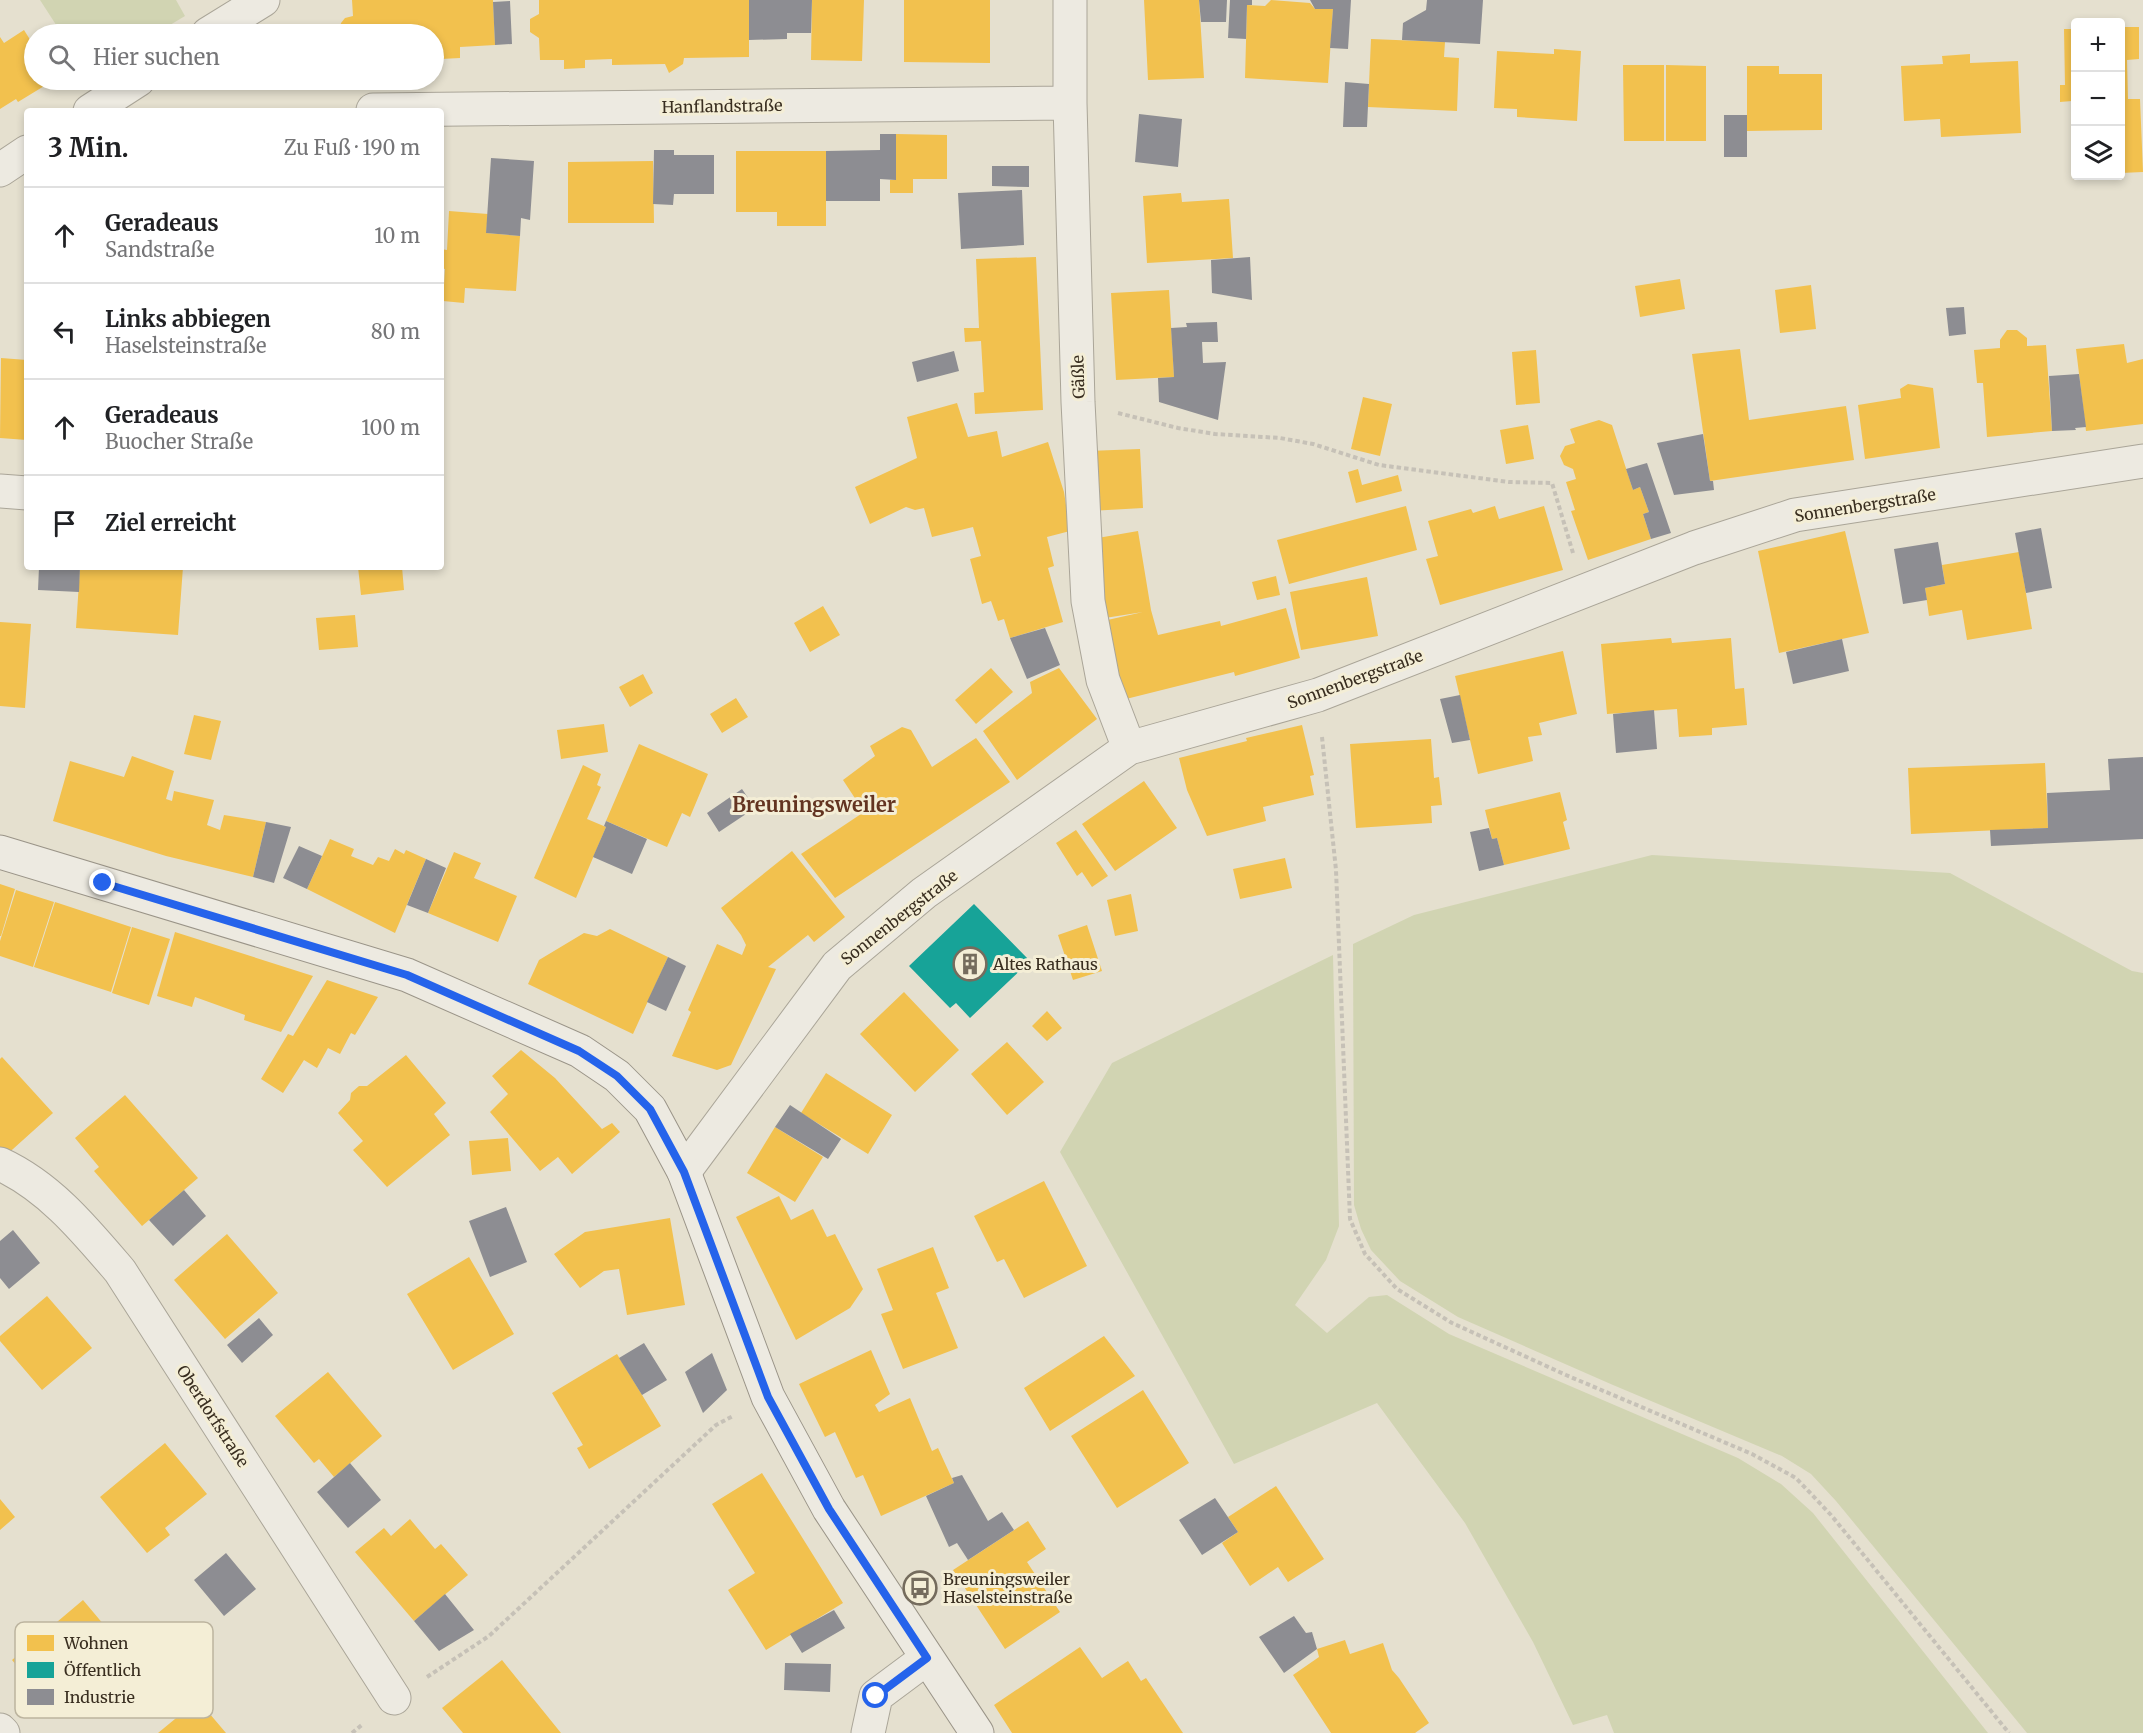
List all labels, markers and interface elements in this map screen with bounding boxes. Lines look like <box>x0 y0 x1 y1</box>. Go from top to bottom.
map controls <box>2071 18 2125 180</box>
button: + <box>2071 18 2125 72</box>
search box <box>24 24 444 90</box>
icon: search <box>45 41 78 74</box>
text: Hier suchen <box>93 43 220 71</box>
button: − <box>2071 72 2125 126</box>
street label: Hanflandstraße <box>661 95 783 117</box>
button: layers <box>2071 126 2125 180</box>
text: 3 Min. <box>48 131 129 164</box>
text: Zu Fuß · 190 m <box>284 135 420 160</box>
text: Geradeaus <box>105 209 219 237</box>
icon: ahead <box>48 219 81 252</box>
text: 10 m <box>374 223 420 248</box>
text: Sandstraße <box>105 237 214 262</box>
text: Links abbiegen <box>105 305 271 333</box>
icon: left <box>48 315 81 348</box>
text: 80 m <box>371 319 420 344</box>
text: Haselsteinstraße <box>105 333 267 358</box>
street label: Gäßle <box>1067 355 1089 399</box>
text: Geradeaus <box>105 401 219 429</box>
icon: ahead <box>48 411 81 444</box>
text: 100 m <box>361 415 420 440</box>
text: Buocher Straße <box>105 429 253 454</box>
street label: Sonnenbergstraße <box>1793 484 1937 526</box>
icon: arrive <box>48 507 81 540</box>
text: Ziel erreicht <box>105 509 236 537</box>
street label: Sonnenbergstraße <box>1285 645 1425 713</box>
district label: Breuningsweiler <box>732 792 896 817</box>
street label: Sonnenbergstraße <box>837 865 961 969</box>
route end <box>89 869 115 895</box>
building icon: Altes Rathaus <box>952 946 988 982</box>
place label: Altes Rathaus <box>992 954 1098 974</box>
street label: Oberdorfstraße <box>173 1361 253 1471</box>
place label: Breuningsweiler Haselsteinstraße <box>943 1569 1072 1607</box>
bus stop icon: Breuningsweiler Haselsteinstraße <box>902 1570 938 1606</box>
legend <box>15 1622 213 1718</box>
text: Wohnen <box>63 1633 129 1653</box>
text: Öffentlich <box>64 1660 141 1680</box>
route start <box>862 1682 888 1708</box>
text: Industrie <box>64 1687 135 1707</box>

